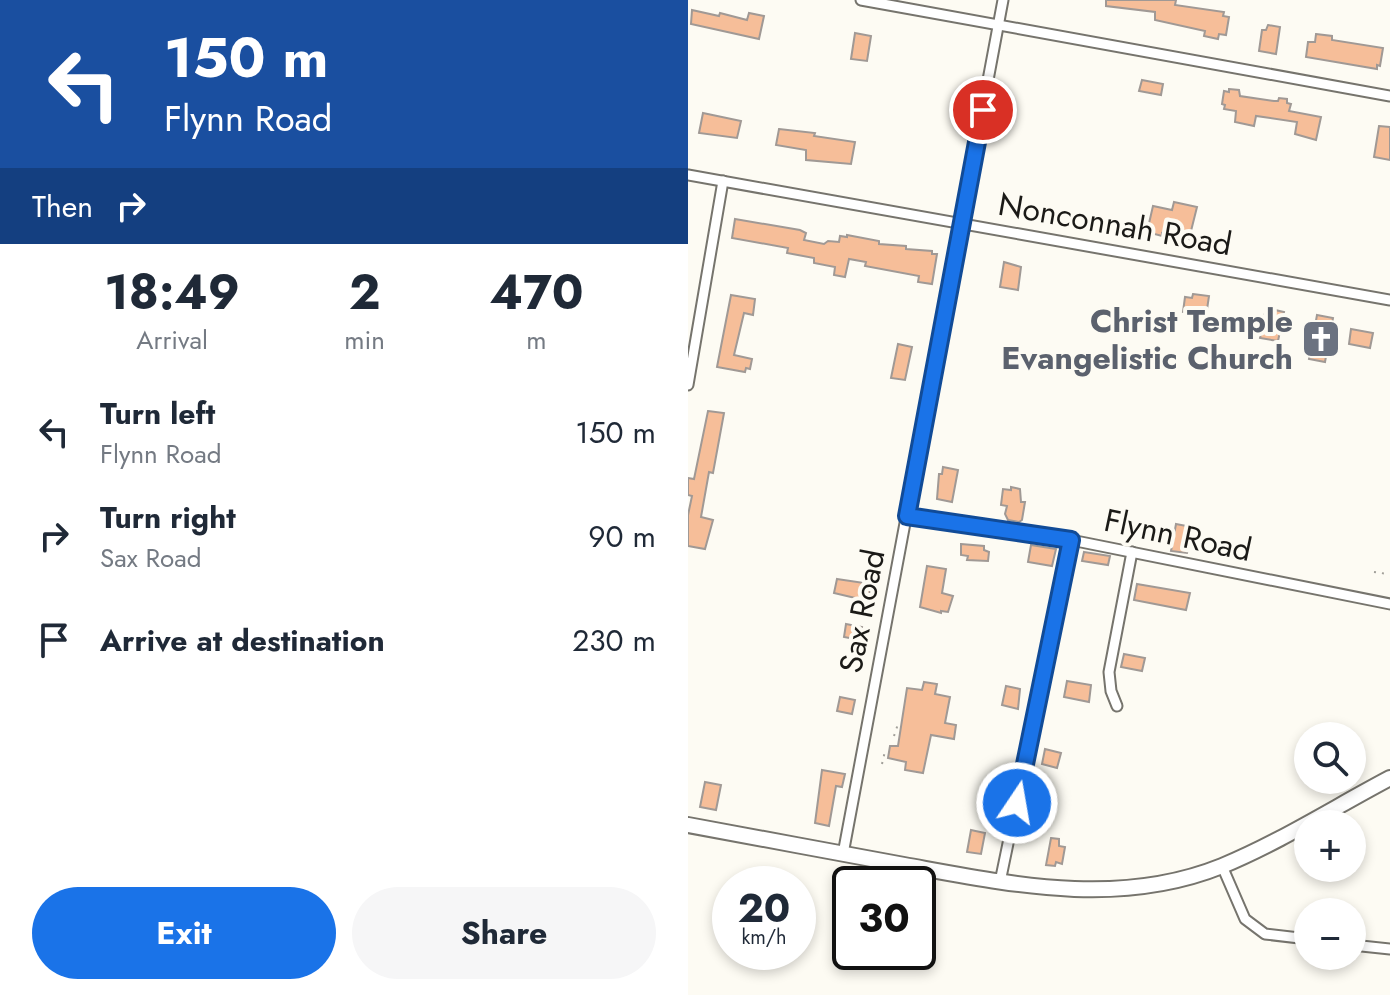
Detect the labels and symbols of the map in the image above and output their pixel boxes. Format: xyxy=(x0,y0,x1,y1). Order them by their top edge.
pin xyxy=(949,76,1017,144)
street label: Nonconnah Road xyxy=(995,181,1235,267)
place label: Christ Temple Evangelistic Church xyxy=(1001,298,1293,381)
church icon: Christ Temple Evangelistic Church xyxy=(1300,318,1342,360)
street label: Flynn Road xyxy=(1100,497,1256,573)
street label: Sax Road xyxy=(827,545,897,677)
position arrow xyxy=(975,761,1059,845)
speed limit sign: 30 xyxy=(832,866,936,970)

